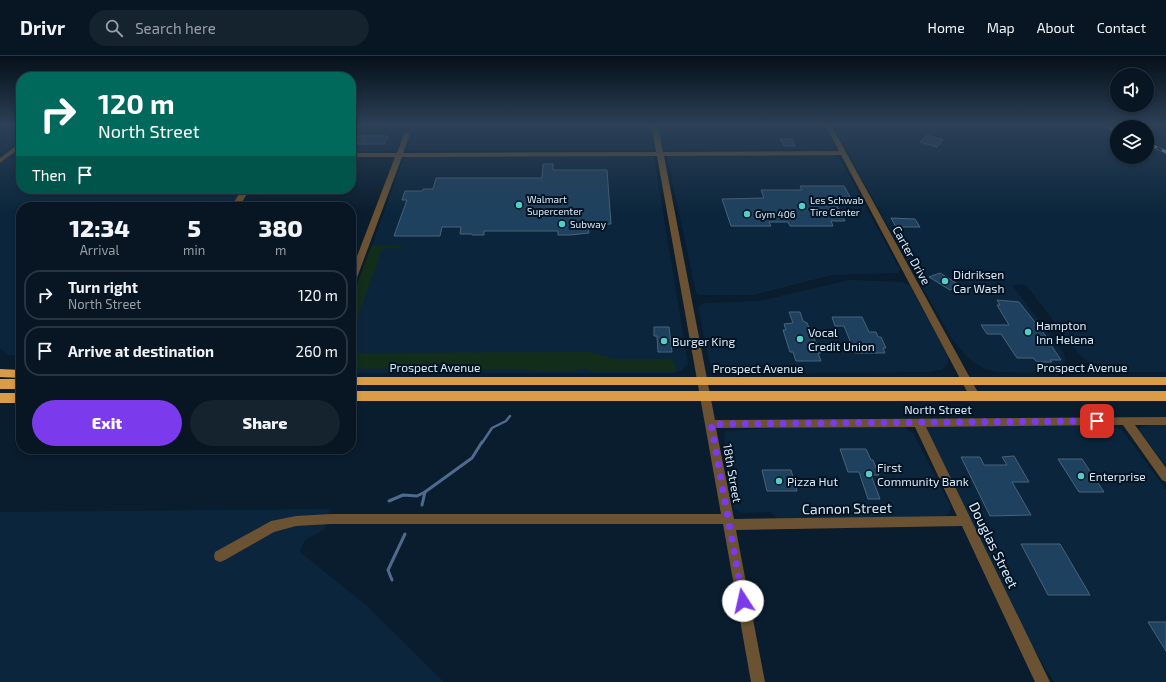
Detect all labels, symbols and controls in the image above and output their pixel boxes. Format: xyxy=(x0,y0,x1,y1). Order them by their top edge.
search box xyxy=(89,10,369,46)
text: Drivr xyxy=(20,16,65,39)
icon: search xyxy=(103,17,125,39)
text: Search here xyxy=(135,19,216,37)
text: Home xyxy=(928,19,965,36)
text: Map xyxy=(987,19,1015,36)
text: About xyxy=(1037,19,1075,36)
text: Contact xyxy=(1097,19,1146,36)
map controls xyxy=(1110,68,1154,164)
button: sound xyxy=(1110,68,1154,112)
text: 120 m xyxy=(98,86,175,120)
icon: right xyxy=(32,88,84,140)
text: North Street xyxy=(98,120,199,142)
button: layers xyxy=(1110,120,1154,164)
icon: arrive xyxy=(74,164,96,186)
text: Then xyxy=(32,166,66,184)
place label: Walmart Supercenter xyxy=(527,193,583,217)
place label: Les Schwab Tire Center xyxy=(810,194,864,218)
marker: Walmart Supercenter xyxy=(514,200,524,210)
marker: Les Schwab Tire Center xyxy=(797,201,807,211)
place label: Gym 406 xyxy=(755,208,796,220)
marker: Gym 406 xyxy=(742,209,752,219)
text: 12:34 xyxy=(69,213,130,242)
text: 5 xyxy=(187,213,201,242)
text: 380 xyxy=(258,213,303,242)
place label: Subway xyxy=(570,218,607,230)
marker: Subway xyxy=(557,219,567,229)
street label: Carter Drive xyxy=(890,223,934,287)
text: Arrival xyxy=(80,242,119,258)
text: min xyxy=(183,242,205,258)
text: m xyxy=(275,242,286,258)
place label: Didriksen Car Wash xyxy=(953,267,1004,295)
marker: Didriksen Car Wash xyxy=(940,276,950,286)
text: Turn right xyxy=(68,278,138,296)
icon: right xyxy=(34,284,56,306)
text: 120 m xyxy=(298,286,338,304)
text: North Street xyxy=(68,296,141,312)
place label: Hampton Inn Helena xyxy=(1036,318,1094,346)
place label: Vocal Credit Union xyxy=(808,325,875,353)
marker: Hampton Inn Helena xyxy=(1023,327,1033,337)
place label: Burger King xyxy=(672,334,735,348)
marker: Vocal Credit Union xyxy=(795,334,805,344)
marker: Burger King xyxy=(659,336,669,346)
icon: arrive xyxy=(34,340,56,362)
text: Arrive at destination xyxy=(68,342,214,360)
text: 260 m xyxy=(295,342,338,360)
street label: Prospect Avenue xyxy=(389,360,481,374)
street label: Prospect Avenue xyxy=(1036,360,1128,374)
street label: Prospect Avenue xyxy=(712,361,804,375)
button: Exit xyxy=(32,400,182,446)
button: Share xyxy=(190,400,340,446)
street label: North Street xyxy=(904,402,972,416)
pin xyxy=(1080,404,1114,438)
icon: arrive xyxy=(1086,410,1108,432)
street label: 18th Street xyxy=(721,442,745,504)
place label: First Community Bank xyxy=(877,460,969,488)
marker: First Community Bank xyxy=(864,469,874,479)
place label: Enterprise xyxy=(1089,469,1146,483)
marker: Enterprise xyxy=(1076,471,1086,481)
place label: Pizza Hut xyxy=(787,474,838,488)
marker: Pizza Hut xyxy=(774,476,784,486)
street label: Cannon Street xyxy=(802,499,892,517)
street label: Douglas Street xyxy=(966,499,1022,591)
position arrow xyxy=(722,580,764,622)

